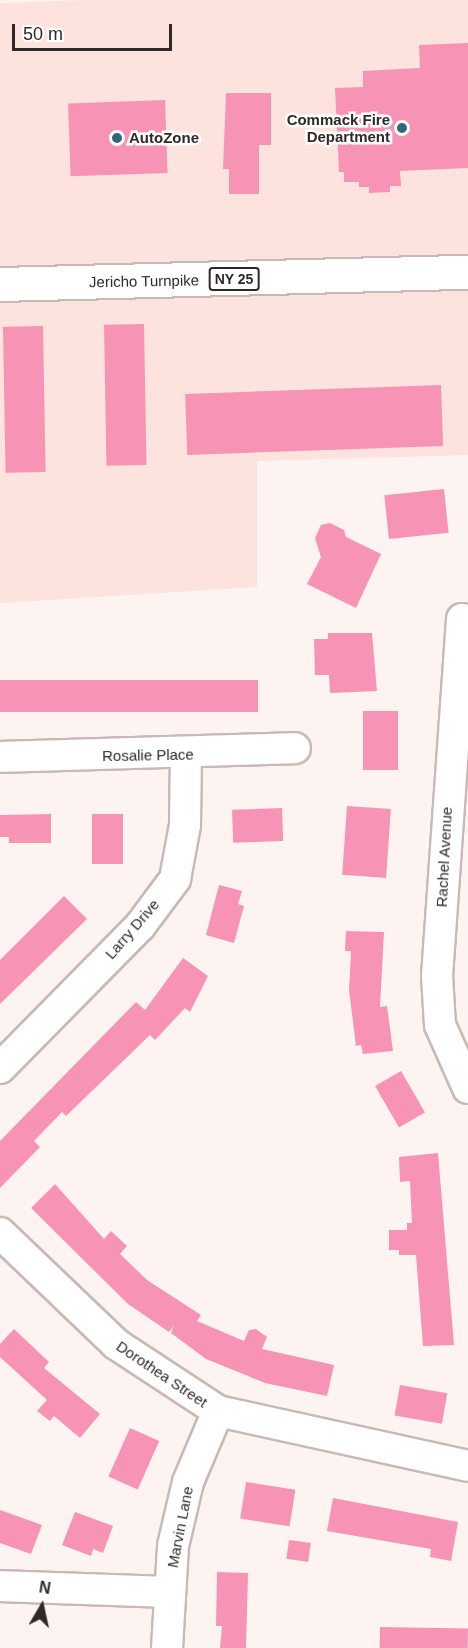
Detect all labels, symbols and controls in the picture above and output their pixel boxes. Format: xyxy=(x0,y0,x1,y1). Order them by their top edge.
scale bar xyxy=(15,12,176,50)
text: 50 m xyxy=(23,24,63,44)
place label: Commack Fire Department xyxy=(287,110,390,145)
marker: Commack Fire Department xyxy=(395,121,409,135)
place label: AutoZone xyxy=(129,129,199,147)
marker: AutoZone xyxy=(110,131,124,145)
road number: NY 25 xyxy=(208,268,260,290)
street label: Jericho Turnpike xyxy=(89,271,199,291)
street label: Rosalie Place xyxy=(102,745,194,765)
street label: Rachel Avenue xyxy=(432,806,456,908)
street label: Larry Drive xyxy=(101,895,163,963)
street label: Dorothea Street xyxy=(113,1337,211,1411)
street label: Marvin Lane xyxy=(163,1485,197,1569)
north arrow xyxy=(12,1576,72,1636)
text: N xyxy=(38,1578,52,1597)

